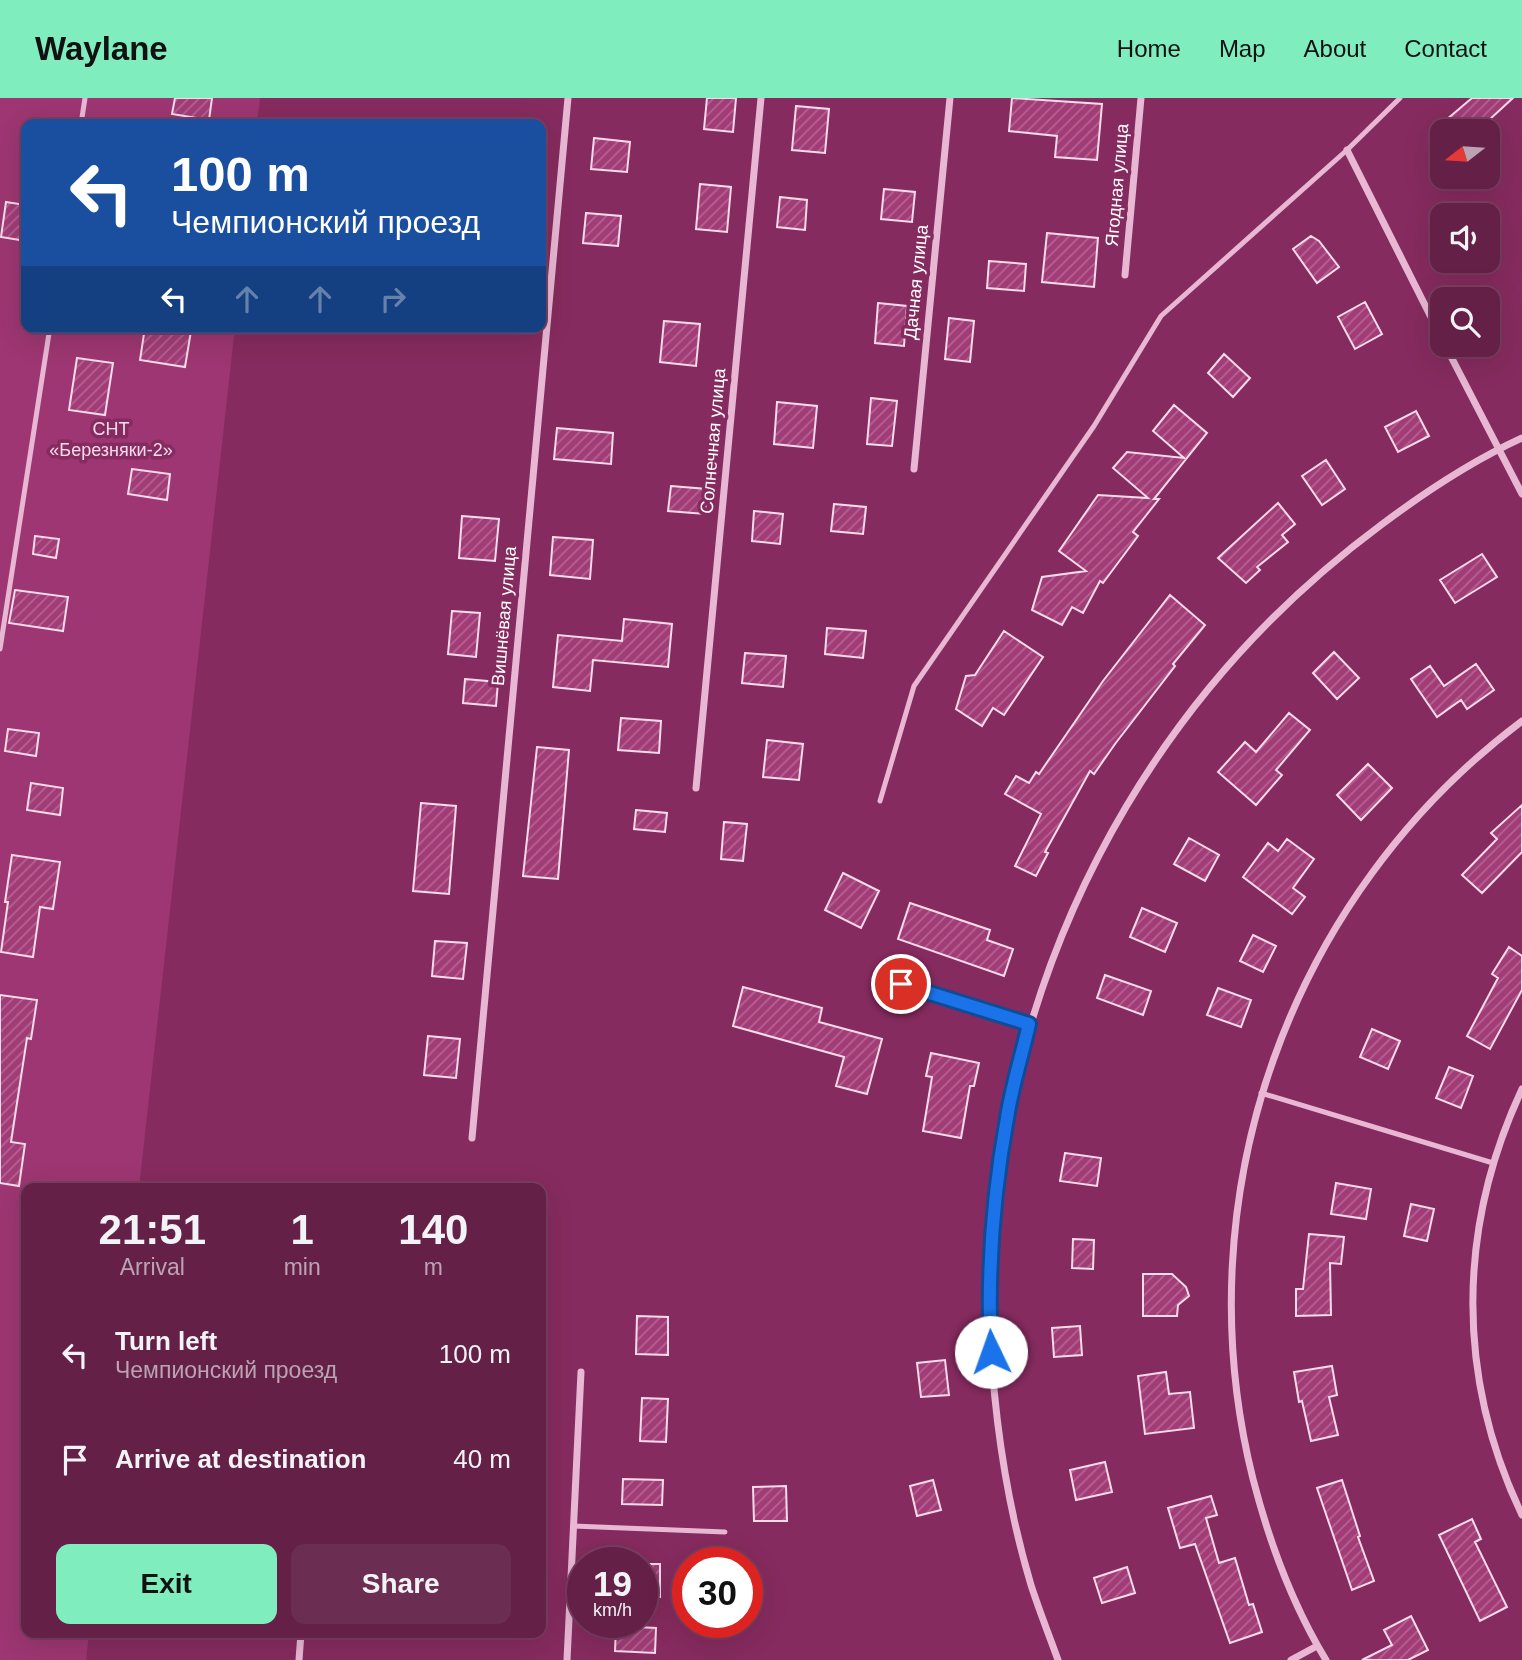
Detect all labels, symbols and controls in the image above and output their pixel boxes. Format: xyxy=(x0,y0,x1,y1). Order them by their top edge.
text: Waylane xyxy=(35,30,168,67)
text: Home xyxy=(1117,35,1181,62)
text: Map xyxy=(1219,35,1266,62)
text: About xyxy=(1304,35,1366,62)
text: Contact xyxy=(1404,35,1487,62)
north arrow xyxy=(1430,119,1500,189)
map controls xyxy=(1430,119,1500,357)
street label: Ягодная улица xyxy=(1102,122,1132,247)
icon: left xyxy=(56,147,147,238)
text: 100 m xyxy=(171,147,310,201)
button: sound xyxy=(1430,203,1500,273)
text: Чемпионский проезд xyxy=(171,204,480,240)
street label: Дачная улица xyxy=(900,223,932,340)
icon: left xyxy=(155,280,193,318)
icon: ahead xyxy=(228,280,266,318)
icon: ahead xyxy=(301,280,339,318)
icon: right xyxy=(374,280,412,318)
button: search xyxy=(1430,287,1500,357)
street label: Солнечная улица xyxy=(697,366,729,515)
park label: СНТ «Березняки-2» xyxy=(49,419,173,460)
street label: Вишнёвая улица xyxy=(488,544,520,687)
pin xyxy=(871,954,931,1014)
icon: arrive xyxy=(882,965,920,1003)
text: 21:51 xyxy=(99,1206,206,1253)
text: 1 xyxy=(290,1206,314,1253)
text: 140 xyxy=(398,1206,468,1253)
text: Arrival xyxy=(120,1254,185,1280)
text: min xyxy=(284,1254,321,1280)
text: m xyxy=(424,1254,443,1280)
position arrow xyxy=(954,1315,1028,1389)
text: Turn left xyxy=(115,1326,217,1356)
icon: left xyxy=(56,1336,94,1374)
text: 100 m xyxy=(439,1339,511,1369)
text: Чемпионский проезд xyxy=(115,1357,337,1383)
icon: arrive xyxy=(56,1441,94,1479)
text: Arrive at destination xyxy=(115,1444,366,1474)
text: 40 m xyxy=(453,1444,511,1474)
button: Exit xyxy=(56,1544,277,1624)
button: Share xyxy=(291,1544,511,1624)
speed limit sign: 30 xyxy=(672,1547,763,1638)
text: 19 xyxy=(593,1564,632,1603)
text: km/h xyxy=(593,1600,632,1620)

